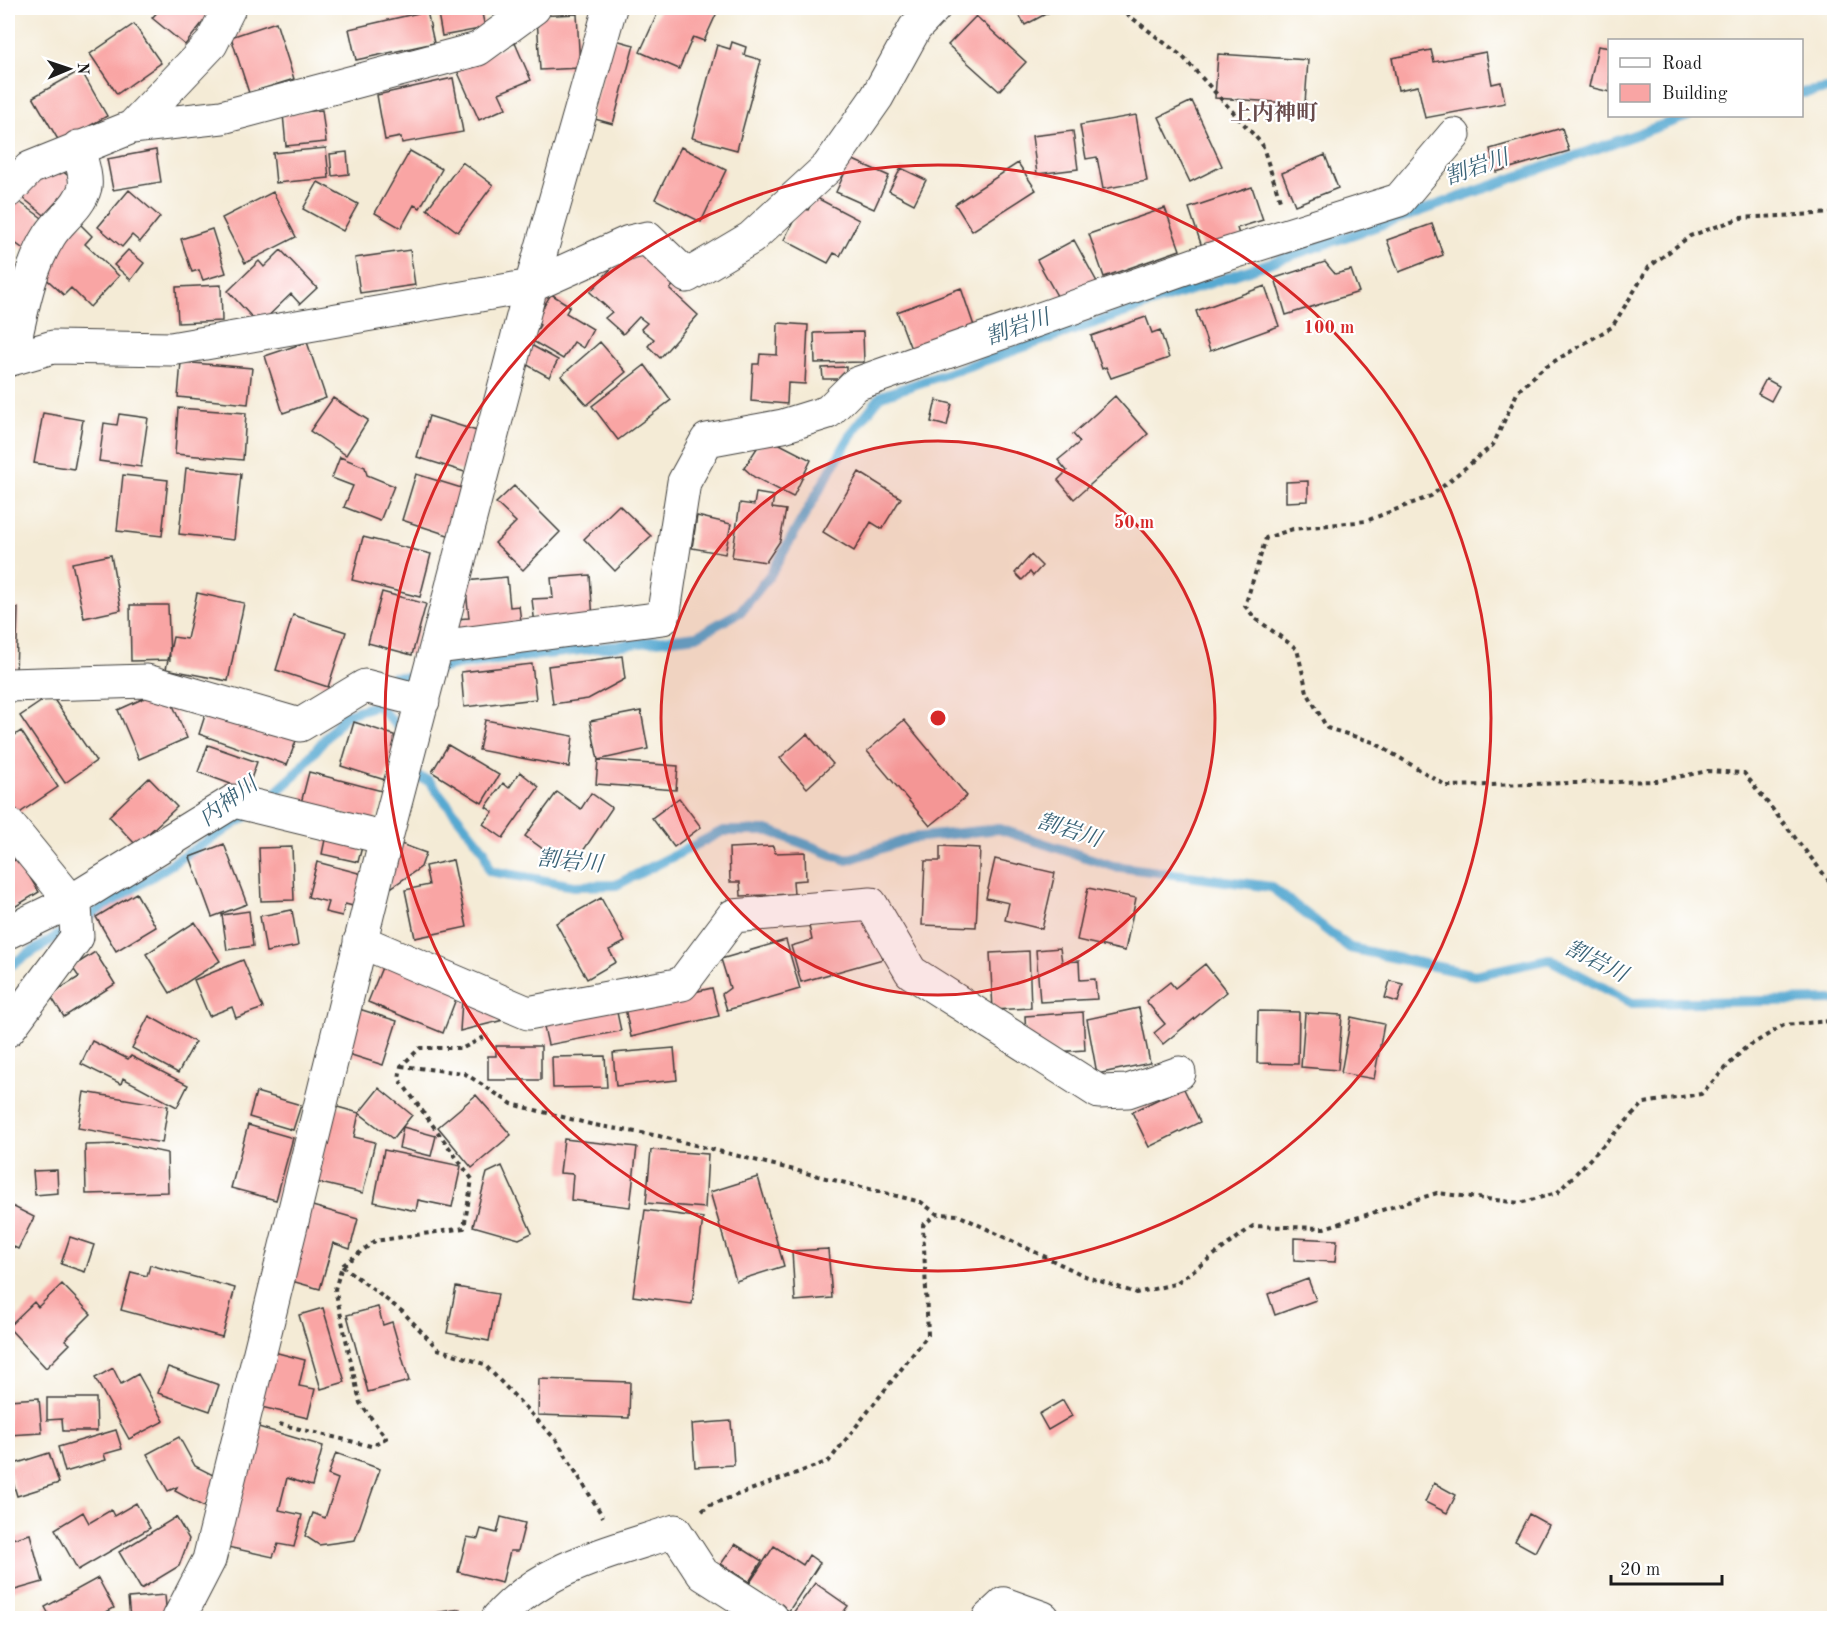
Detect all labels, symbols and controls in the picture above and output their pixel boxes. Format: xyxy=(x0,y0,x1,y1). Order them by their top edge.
north arrow xyxy=(39,39,99,99)
legend xyxy=(1608,39,1803,117)
text: Road xyxy=(1662,55,1702,73)
text: N xyxy=(74,62,90,76)
text: Building xyxy=(1662,85,1728,103)
district label: 上内神町 xyxy=(1230,101,1318,125)
water label: 割岩川 xyxy=(1442,144,1514,189)
water label: 割岩川 xyxy=(983,304,1055,349)
text: 100 m xyxy=(1304,319,1354,337)
text: 50 m xyxy=(1114,514,1154,532)
centre of rings xyxy=(928,708,948,728)
water label: 内神川 xyxy=(195,771,264,831)
water label: 割岩川 xyxy=(1034,808,1106,852)
water label: 割岩川 xyxy=(536,846,606,877)
water label: 割岩川 xyxy=(1562,935,1633,988)
scale bar xyxy=(1611,1548,1722,1586)
text: 20 m xyxy=(1620,1561,1660,1579)

